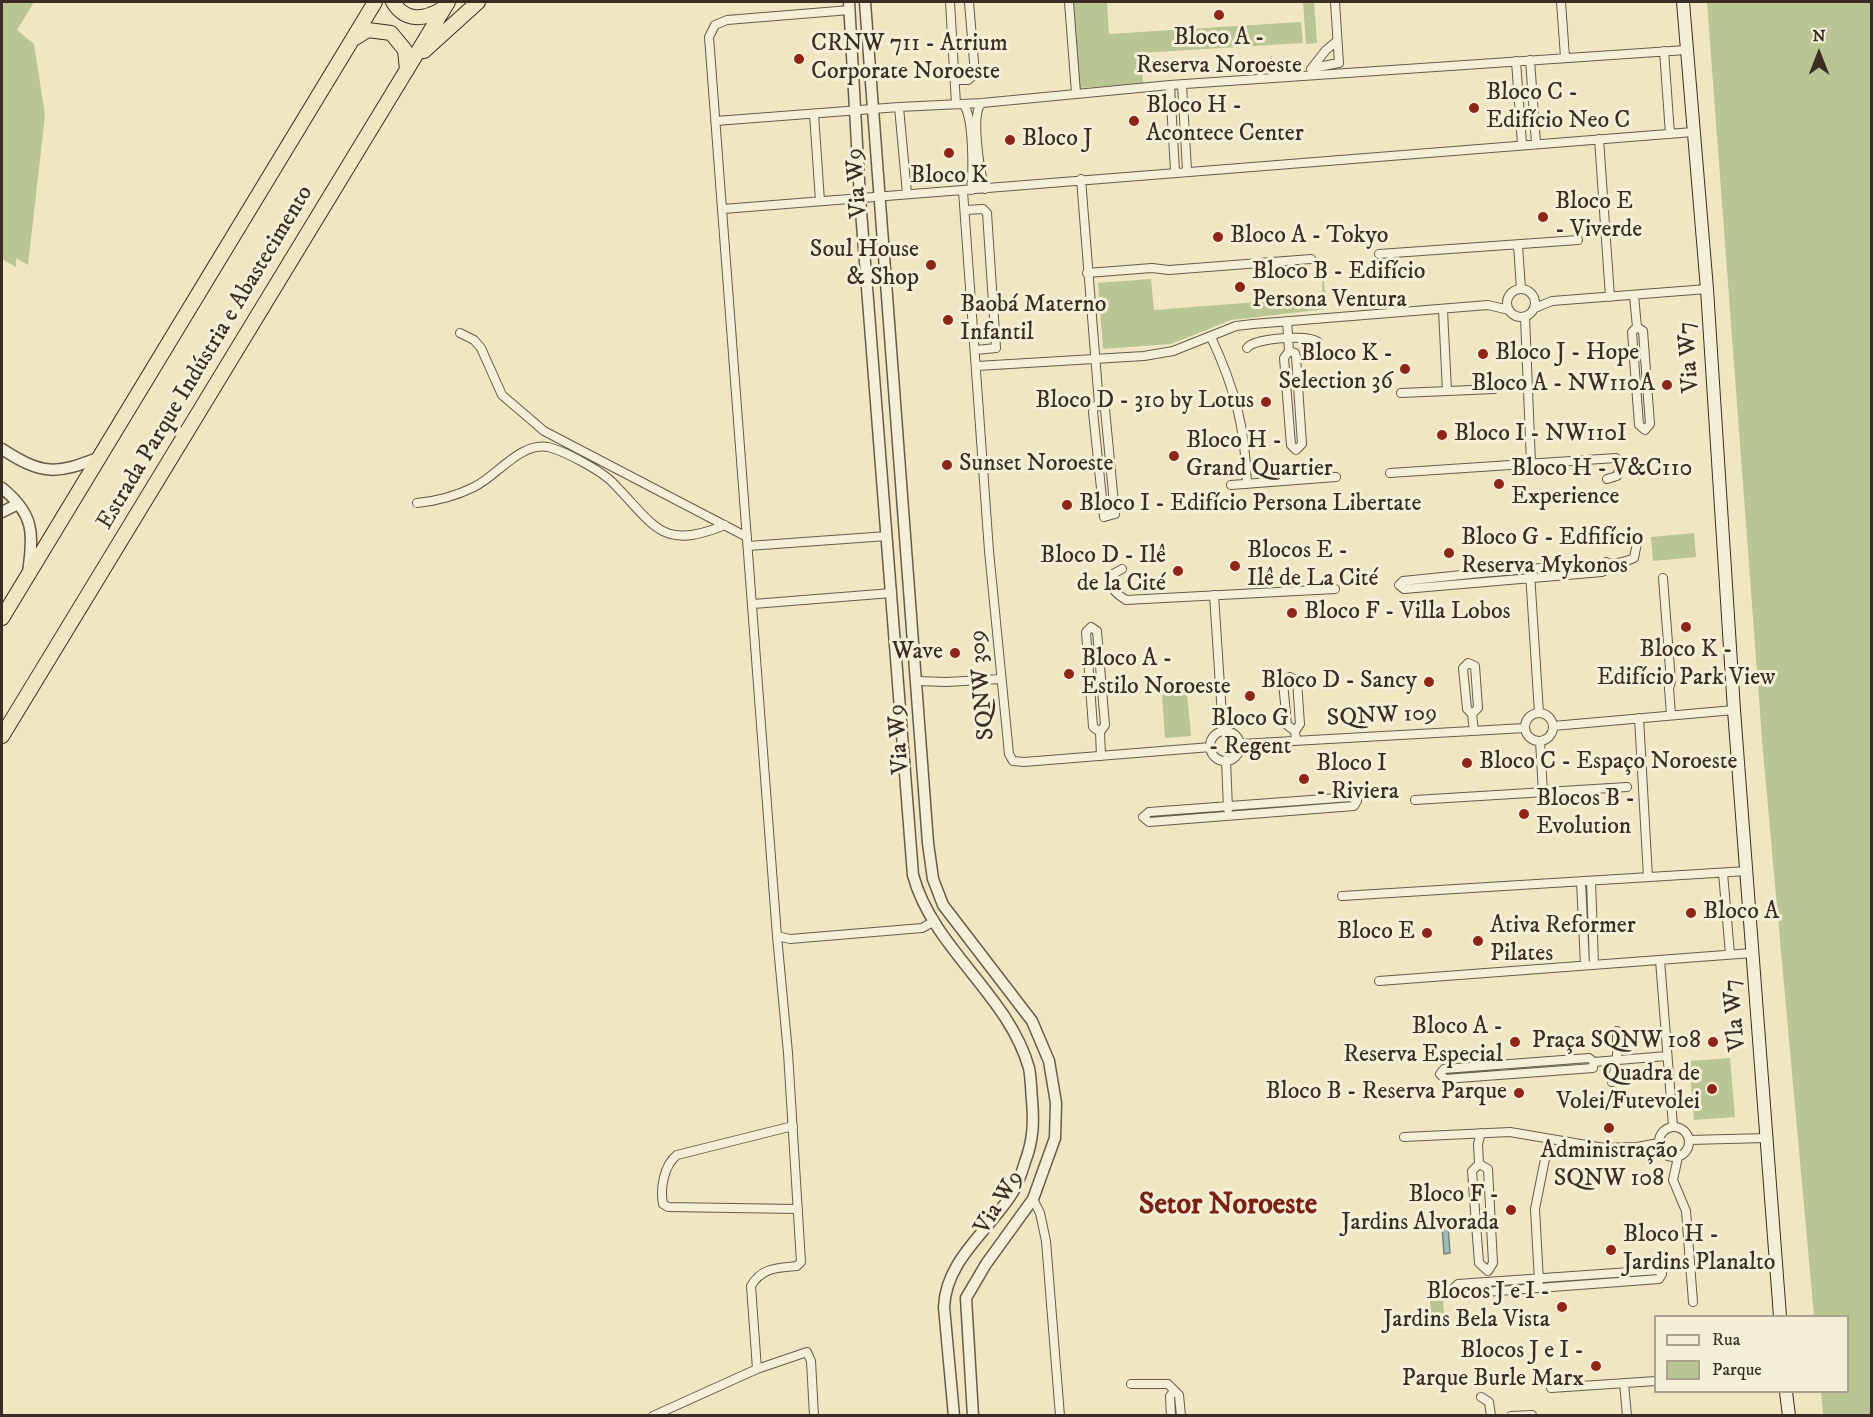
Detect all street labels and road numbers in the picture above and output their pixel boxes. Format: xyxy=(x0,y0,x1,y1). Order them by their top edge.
street label: Via W9 xyxy=(841,147,875,219)
street label: Estrada Parque Indústria e Abastecimento xyxy=(92,181,320,535)
street label: Via W7 xyxy=(1673,321,1707,393)
street label: SQNW 309 xyxy=(964,629,1002,741)
street label: SQNW 109 xyxy=(1326,700,1438,734)
street label: Via W9 xyxy=(883,703,917,775)
street label: Vla W7 xyxy=(1718,978,1754,1052)
street label: Via W9 xyxy=(969,1165,1031,1241)

